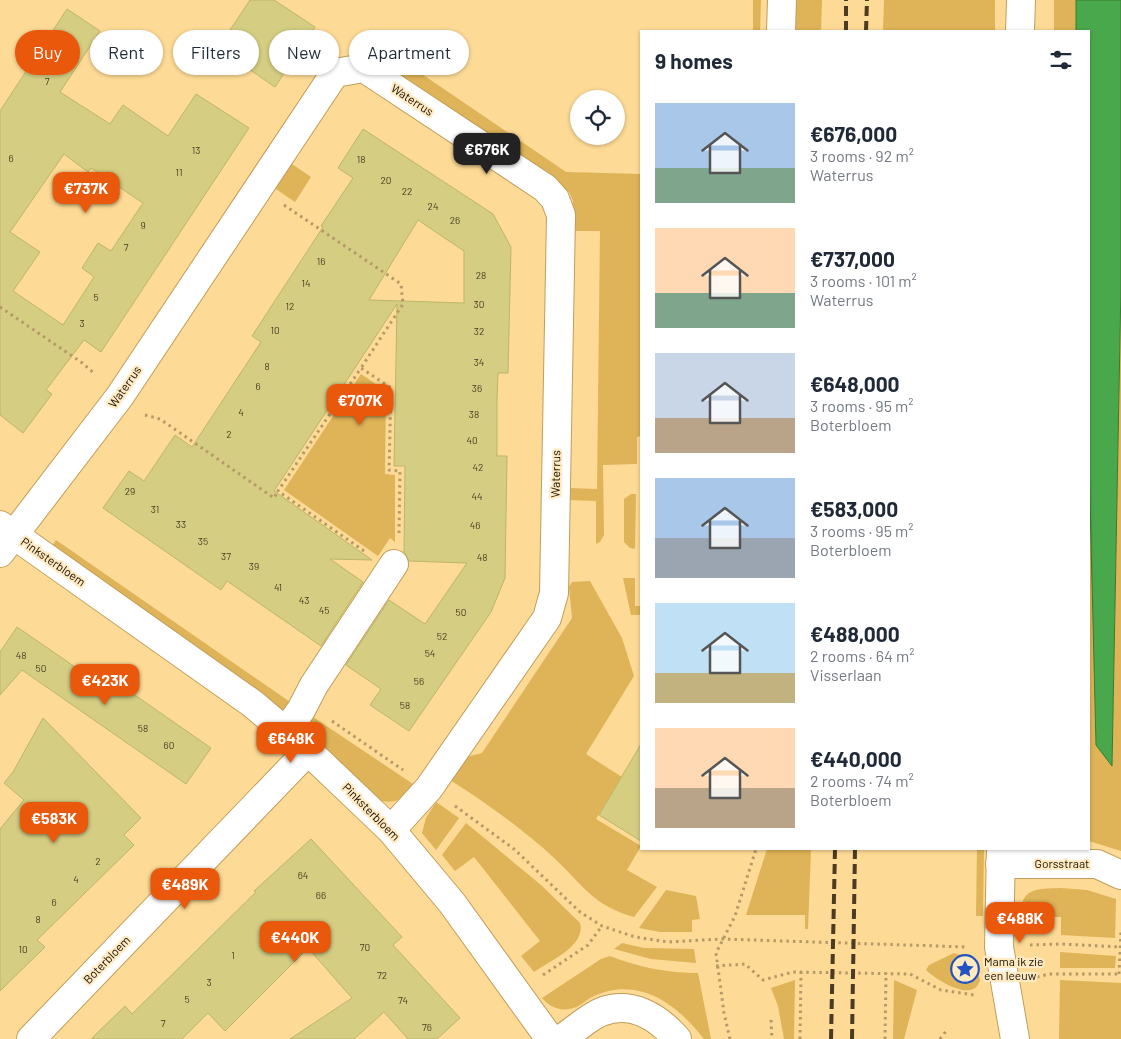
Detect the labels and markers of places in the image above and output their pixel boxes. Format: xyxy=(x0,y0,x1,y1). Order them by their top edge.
pin: €676K xyxy=(452,132,522,175)
pin: €737K xyxy=(51,172,121,214)
pin: €707K xyxy=(325,384,395,426)
pin: €423K xyxy=(70,664,140,706)
pin: €648K xyxy=(256,722,326,764)
pin: €583K xyxy=(19,802,89,844)
pin: €489K xyxy=(150,868,220,910)
pin: €488K xyxy=(985,902,1055,944)
pin: €440K xyxy=(260,920,330,963)
place icon: Mama ik zie een leeuw xyxy=(950,954,980,984)
place label: Mama ik zie een leeuw xyxy=(984,954,1043,982)

